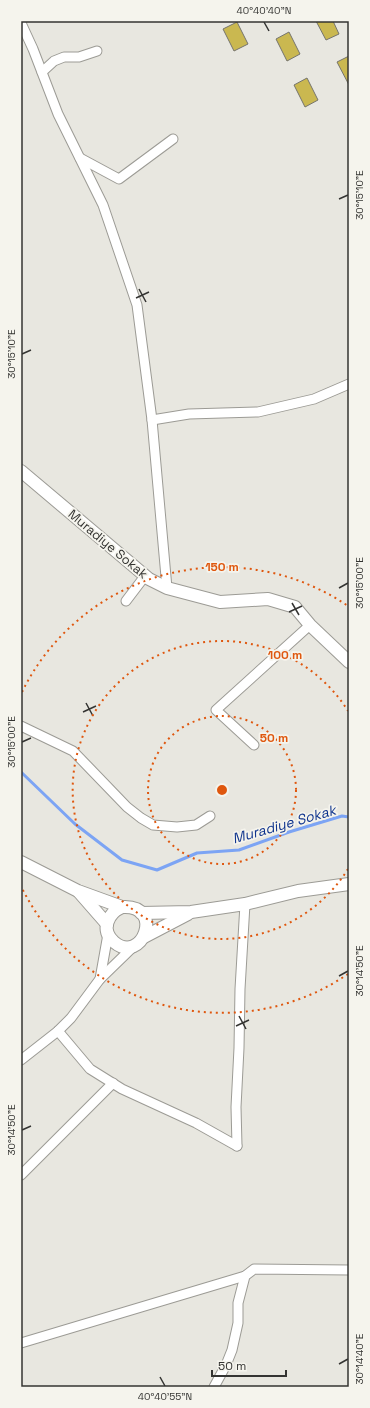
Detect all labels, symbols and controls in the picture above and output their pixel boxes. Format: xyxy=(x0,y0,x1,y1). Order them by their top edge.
text: 40°40'40"N xyxy=(237,4,291,17)
text: 30°15'10"E xyxy=(353,170,366,220)
text: 30°15'10"E xyxy=(5,329,18,379)
street label: Muradiye Sokak xyxy=(65,506,151,582)
text: 30°15'00"E xyxy=(353,557,366,609)
text: 150 m xyxy=(205,559,239,575)
text: 100 m xyxy=(268,647,302,663)
text: 30°15'00"E xyxy=(5,716,18,768)
text: 50 m xyxy=(260,730,288,746)
centre of rings xyxy=(215,783,229,797)
water label: Muradiye Sokak xyxy=(230,800,339,847)
text: 30°14'50"E xyxy=(353,945,366,997)
text: 30°14'50"E xyxy=(5,1104,18,1156)
text: 30°14'40"E xyxy=(353,1333,366,1384)
scale bar xyxy=(212,1352,286,1378)
text: 50 m xyxy=(218,1358,246,1374)
text: 40°40'55"N xyxy=(138,1390,192,1403)

